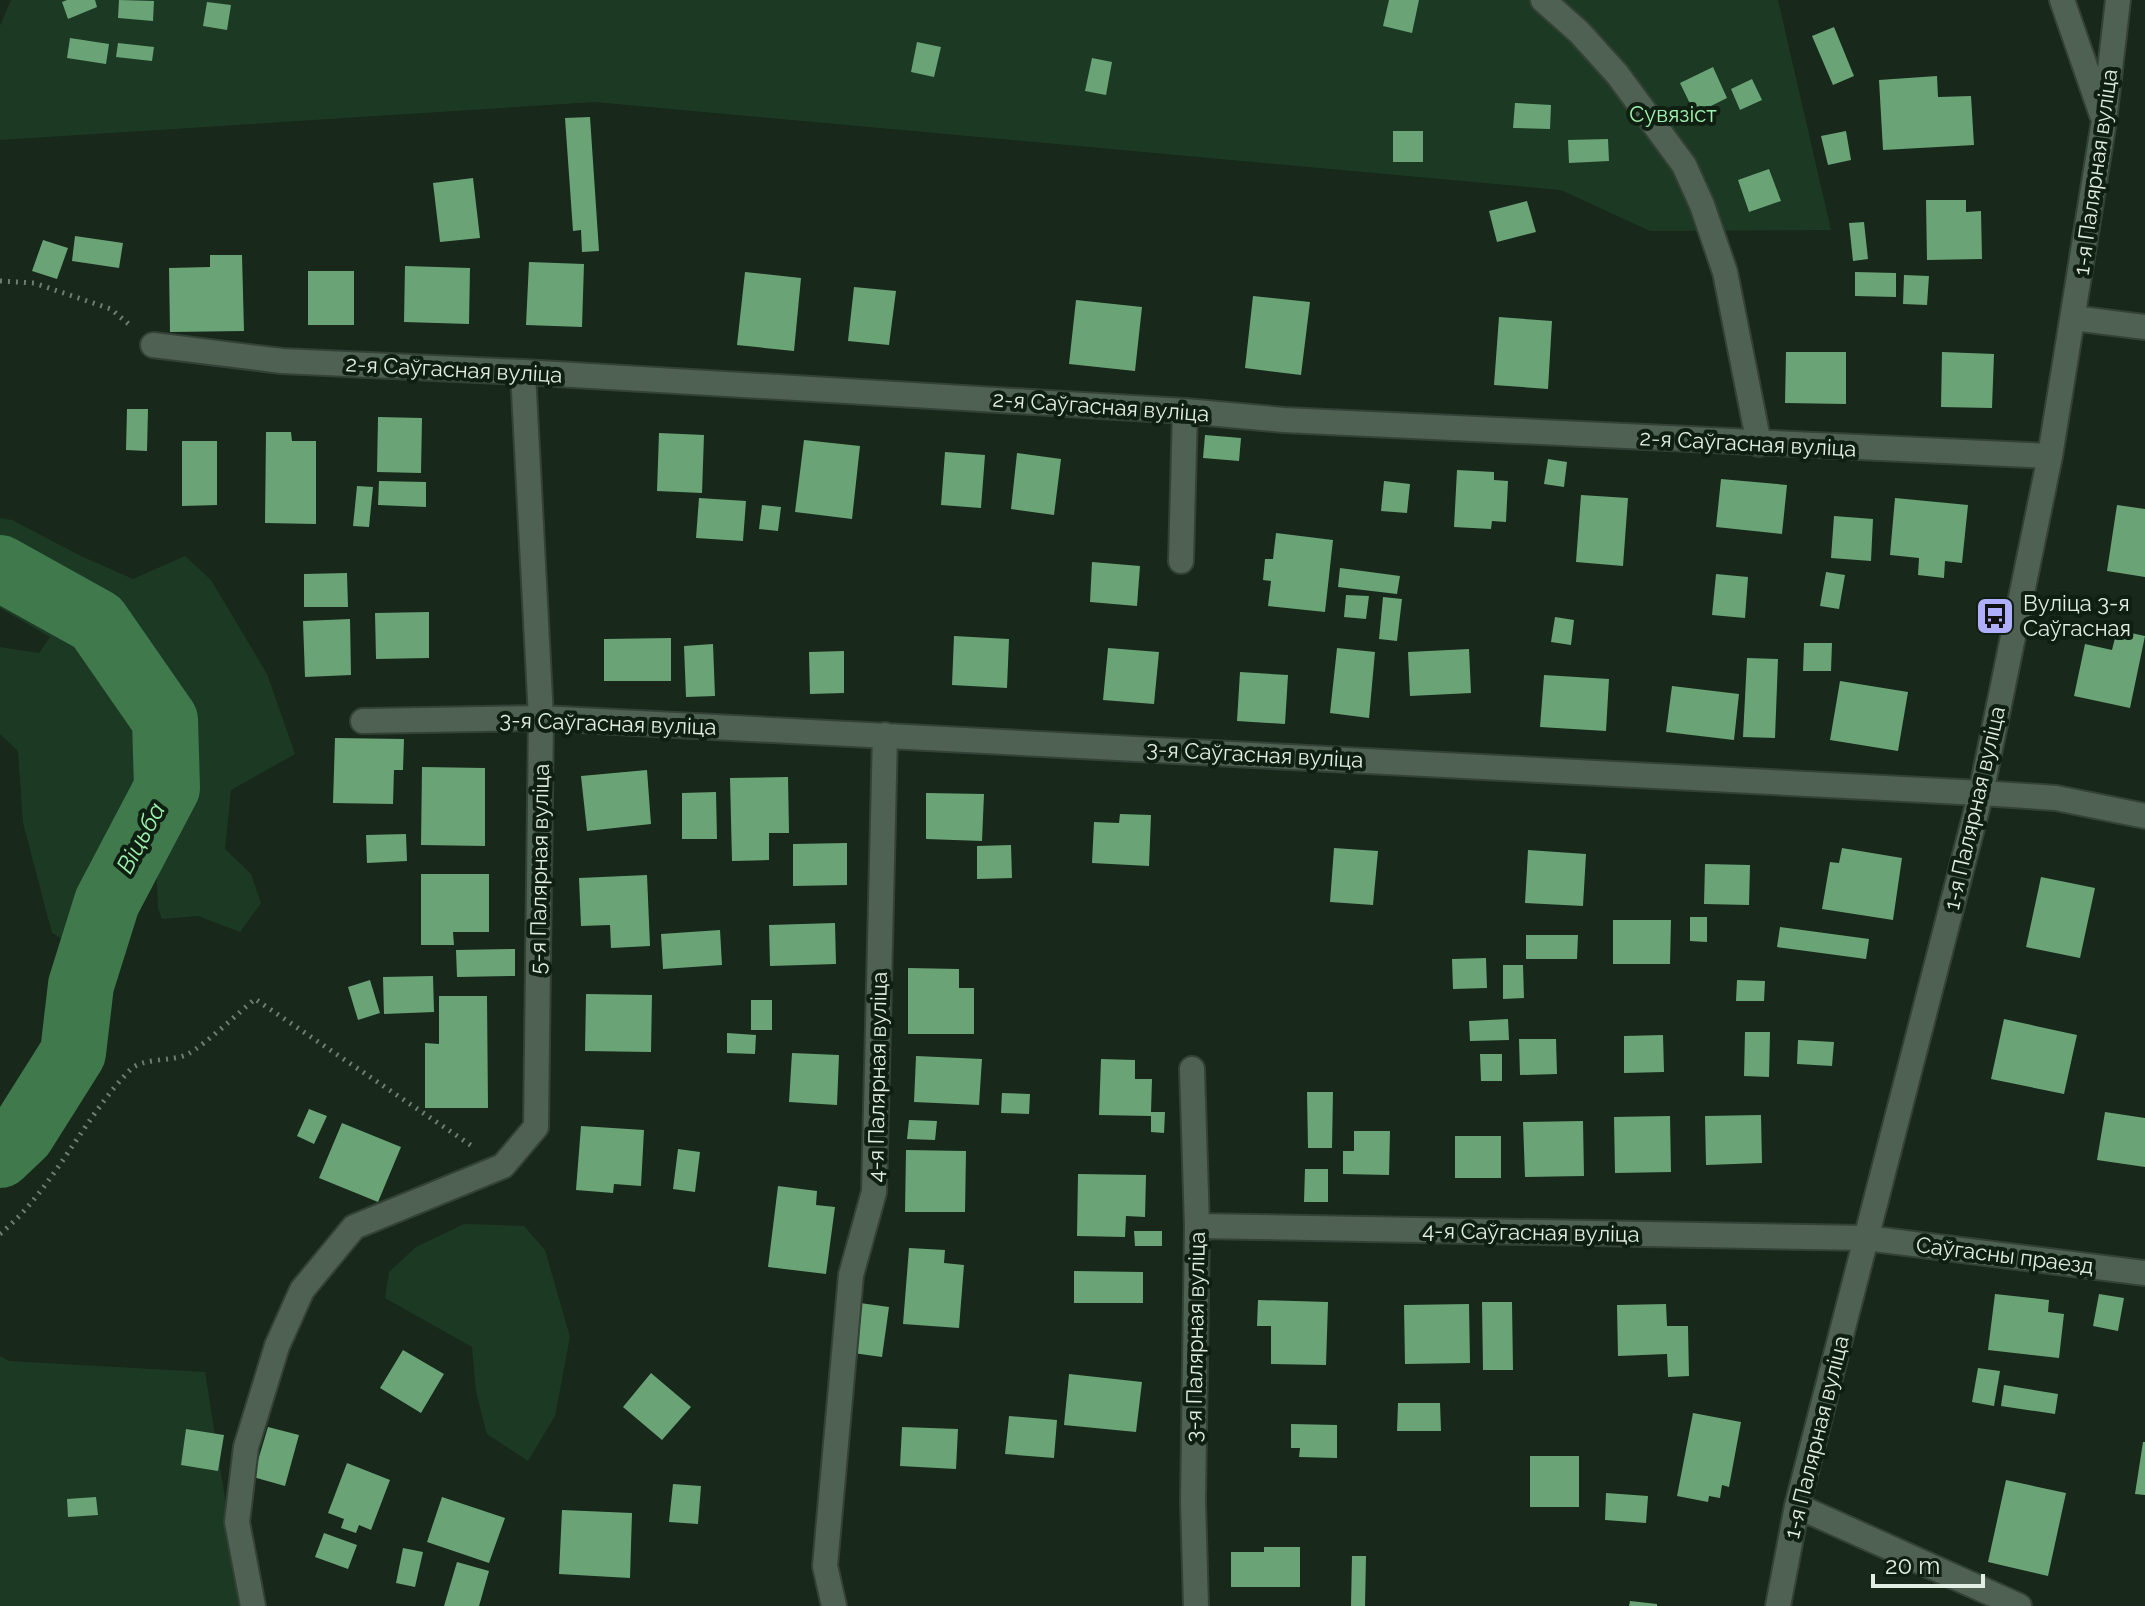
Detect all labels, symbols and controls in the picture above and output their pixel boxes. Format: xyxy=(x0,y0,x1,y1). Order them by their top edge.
street label: 1-я Палярная вуліца xyxy=(2068,67,2122,277)
park label: Сувязіст xyxy=(1629,101,1717,127)
street label: 2-я Саўгасная вуліца xyxy=(345,350,563,388)
street label: 2-я Саўгасная вуліца xyxy=(992,385,1210,427)
street label: 2-я Саўгасная вуліца xyxy=(1639,424,1857,462)
place label: Вуліца 3-я Саўгасная xyxy=(2023,590,2131,641)
bus stop icon: Вуліца 3-я Саўгасная xyxy=(1974,595,2016,637)
street label: 1-я Палярная вуліца xyxy=(1938,704,2010,912)
street label: 3-я Саўгасная вуліца xyxy=(499,706,717,740)
street label: 3-я Саўгасная вуліца xyxy=(1146,735,1364,773)
street label: 5-я Палярная вуліца xyxy=(524,763,554,975)
water label: Віцьба xyxy=(110,798,171,878)
street label: 4-я Палярная вуліца xyxy=(862,971,892,1183)
street label: 4-я Саўгасная вуліца xyxy=(1422,1217,1640,1247)
street label: 3-я Палярная вуліца xyxy=(1180,1231,1210,1443)
street label: Саўгасны праезд xyxy=(1915,1231,2096,1279)
street label: 1-я Палярная вуліца xyxy=(1778,1333,1854,1541)
scale bar xyxy=(1873,1538,1983,1588)
text: 20 m xyxy=(1885,1551,1940,1580)

